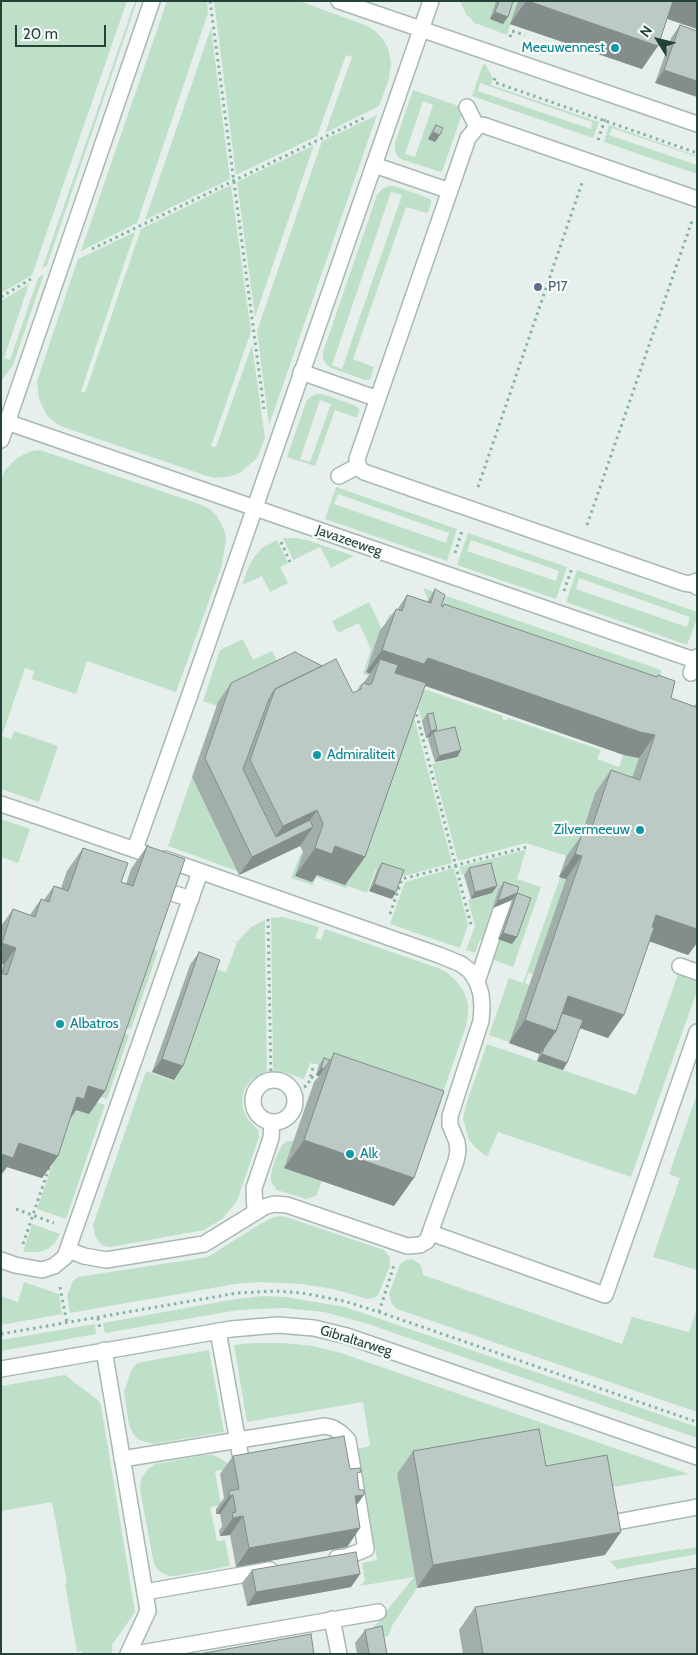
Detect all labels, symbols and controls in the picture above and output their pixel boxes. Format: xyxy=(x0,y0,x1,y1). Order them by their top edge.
scale bar xyxy=(18,15,109,47)
north arrow xyxy=(633,15,683,65)
text: N xyxy=(636,22,656,40)
text: 20 m xyxy=(23,25,58,43)
place label: Meeuwennest xyxy=(522,40,605,56)
marker: Meeuwennest xyxy=(609,42,621,54)
place label: P17 xyxy=(548,279,568,295)
marker: P17 xyxy=(532,281,544,293)
street label: Javazeeweg xyxy=(314,522,384,560)
place label: Admiraliteit xyxy=(327,747,395,763)
marker: Admiraliteit xyxy=(311,749,323,761)
place label: Zilvermeeuw xyxy=(554,822,630,838)
marker: Zilvermeeuw xyxy=(634,824,646,836)
place label: Albatros xyxy=(70,1016,119,1032)
marker: Albatros xyxy=(54,1018,66,1030)
place label: Alk xyxy=(360,1146,378,1162)
marker: Alk xyxy=(344,1148,356,1160)
street label: Gibraltarweg xyxy=(318,1322,394,1360)

